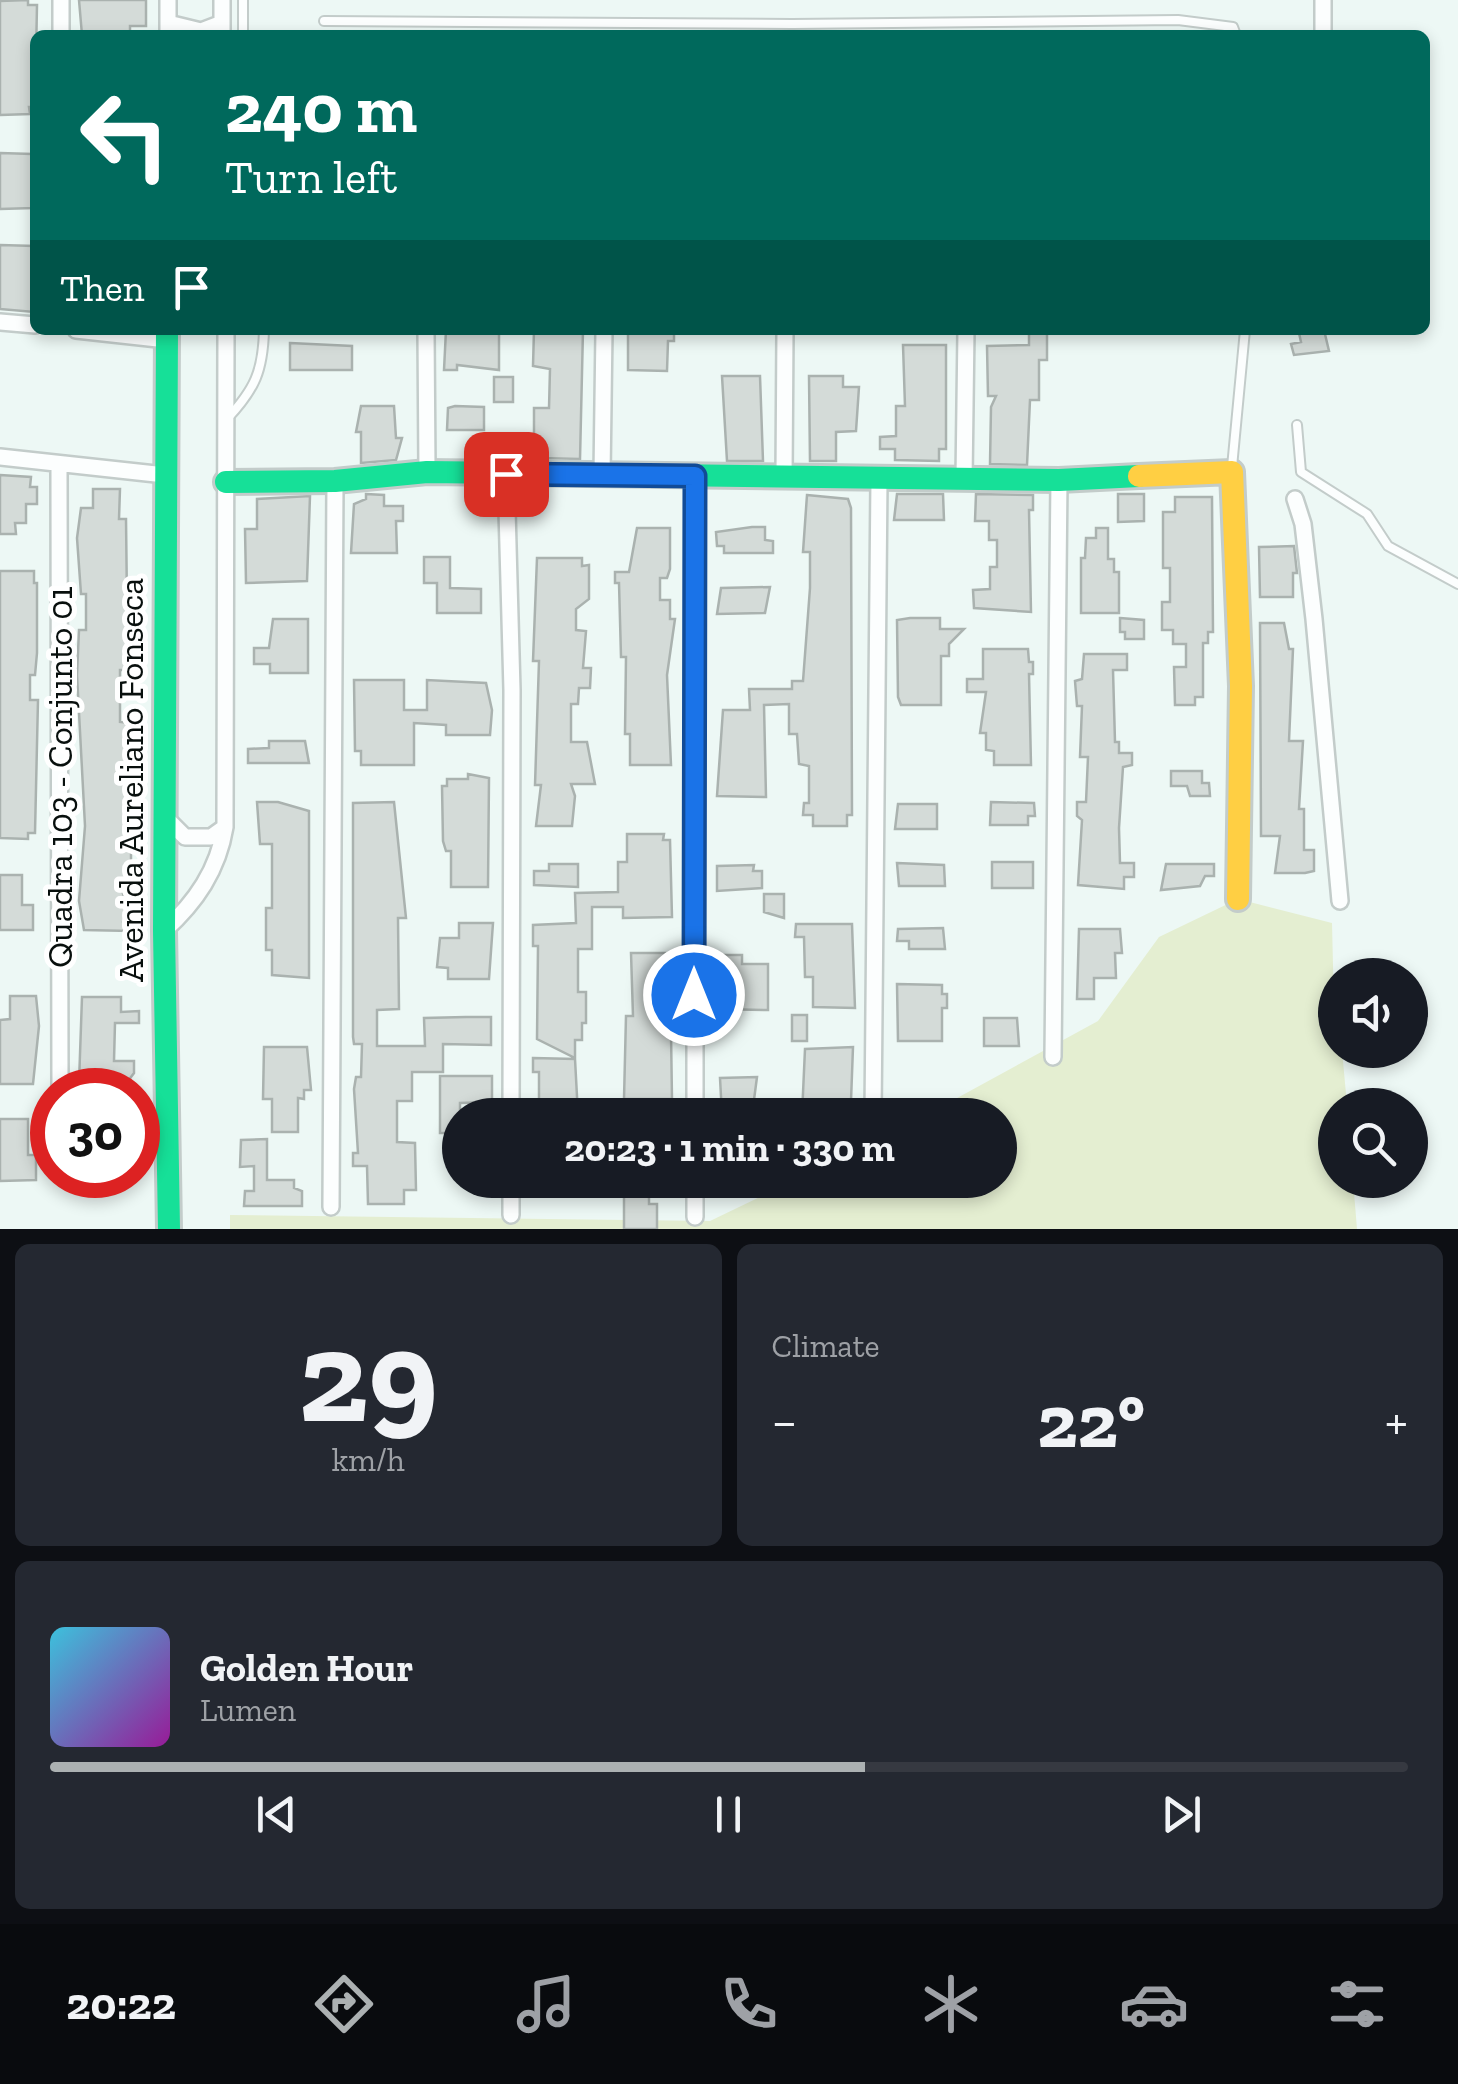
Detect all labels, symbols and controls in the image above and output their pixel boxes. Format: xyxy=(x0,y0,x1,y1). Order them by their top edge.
text: 240 m xyxy=(225,66,417,150)
icon: left xyxy=(60,70,190,200)
text: Turn left xyxy=(225,151,397,205)
icon: arrive xyxy=(164,260,219,315)
text: Then xyxy=(60,265,144,311)
pin xyxy=(464,432,549,517)
icon: arrive xyxy=(479,447,534,502)
street label: Avenida Aureliano Fonseca xyxy=(110,578,152,982)
street label: Quadra 103 - Conjunto 01 xyxy=(39,586,81,968)
position arrow xyxy=(642,943,746,1047)
map controls xyxy=(1318,958,1428,1198)
button: sound xyxy=(1318,958,1428,1068)
speed limit sign: 30 xyxy=(30,1068,160,1198)
button: search xyxy=(1318,1088,1428,1198)
text: 20:23 · 1 min · 330 m xyxy=(564,1125,895,1171)
text: 29 xyxy=(299,1298,438,1454)
text: Climate xyxy=(772,1327,880,1365)
text: 22° xyxy=(1037,1376,1145,1466)
text: − xyxy=(772,1388,797,1454)
text: + xyxy=(1385,1388,1408,1454)
text: km/h xyxy=(332,1441,405,1479)
text: Golden Hour xyxy=(200,1645,413,1691)
text: Lumen xyxy=(200,1691,296,1729)
icon: previous xyxy=(249,1787,304,1842)
icon: pause xyxy=(701,1787,756,1842)
icon: next xyxy=(1154,1787,1209,1842)
icon: directions xyxy=(309,1969,379,2039)
icon: music xyxy=(511,1969,581,2039)
icon: phone xyxy=(714,1969,784,2039)
icon: climate xyxy=(916,1969,986,2039)
icon: car xyxy=(1119,1969,1189,2039)
icon: filters xyxy=(1322,1969,1392,2039)
text: 20:22 xyxy=(66,1977,176,2031)

